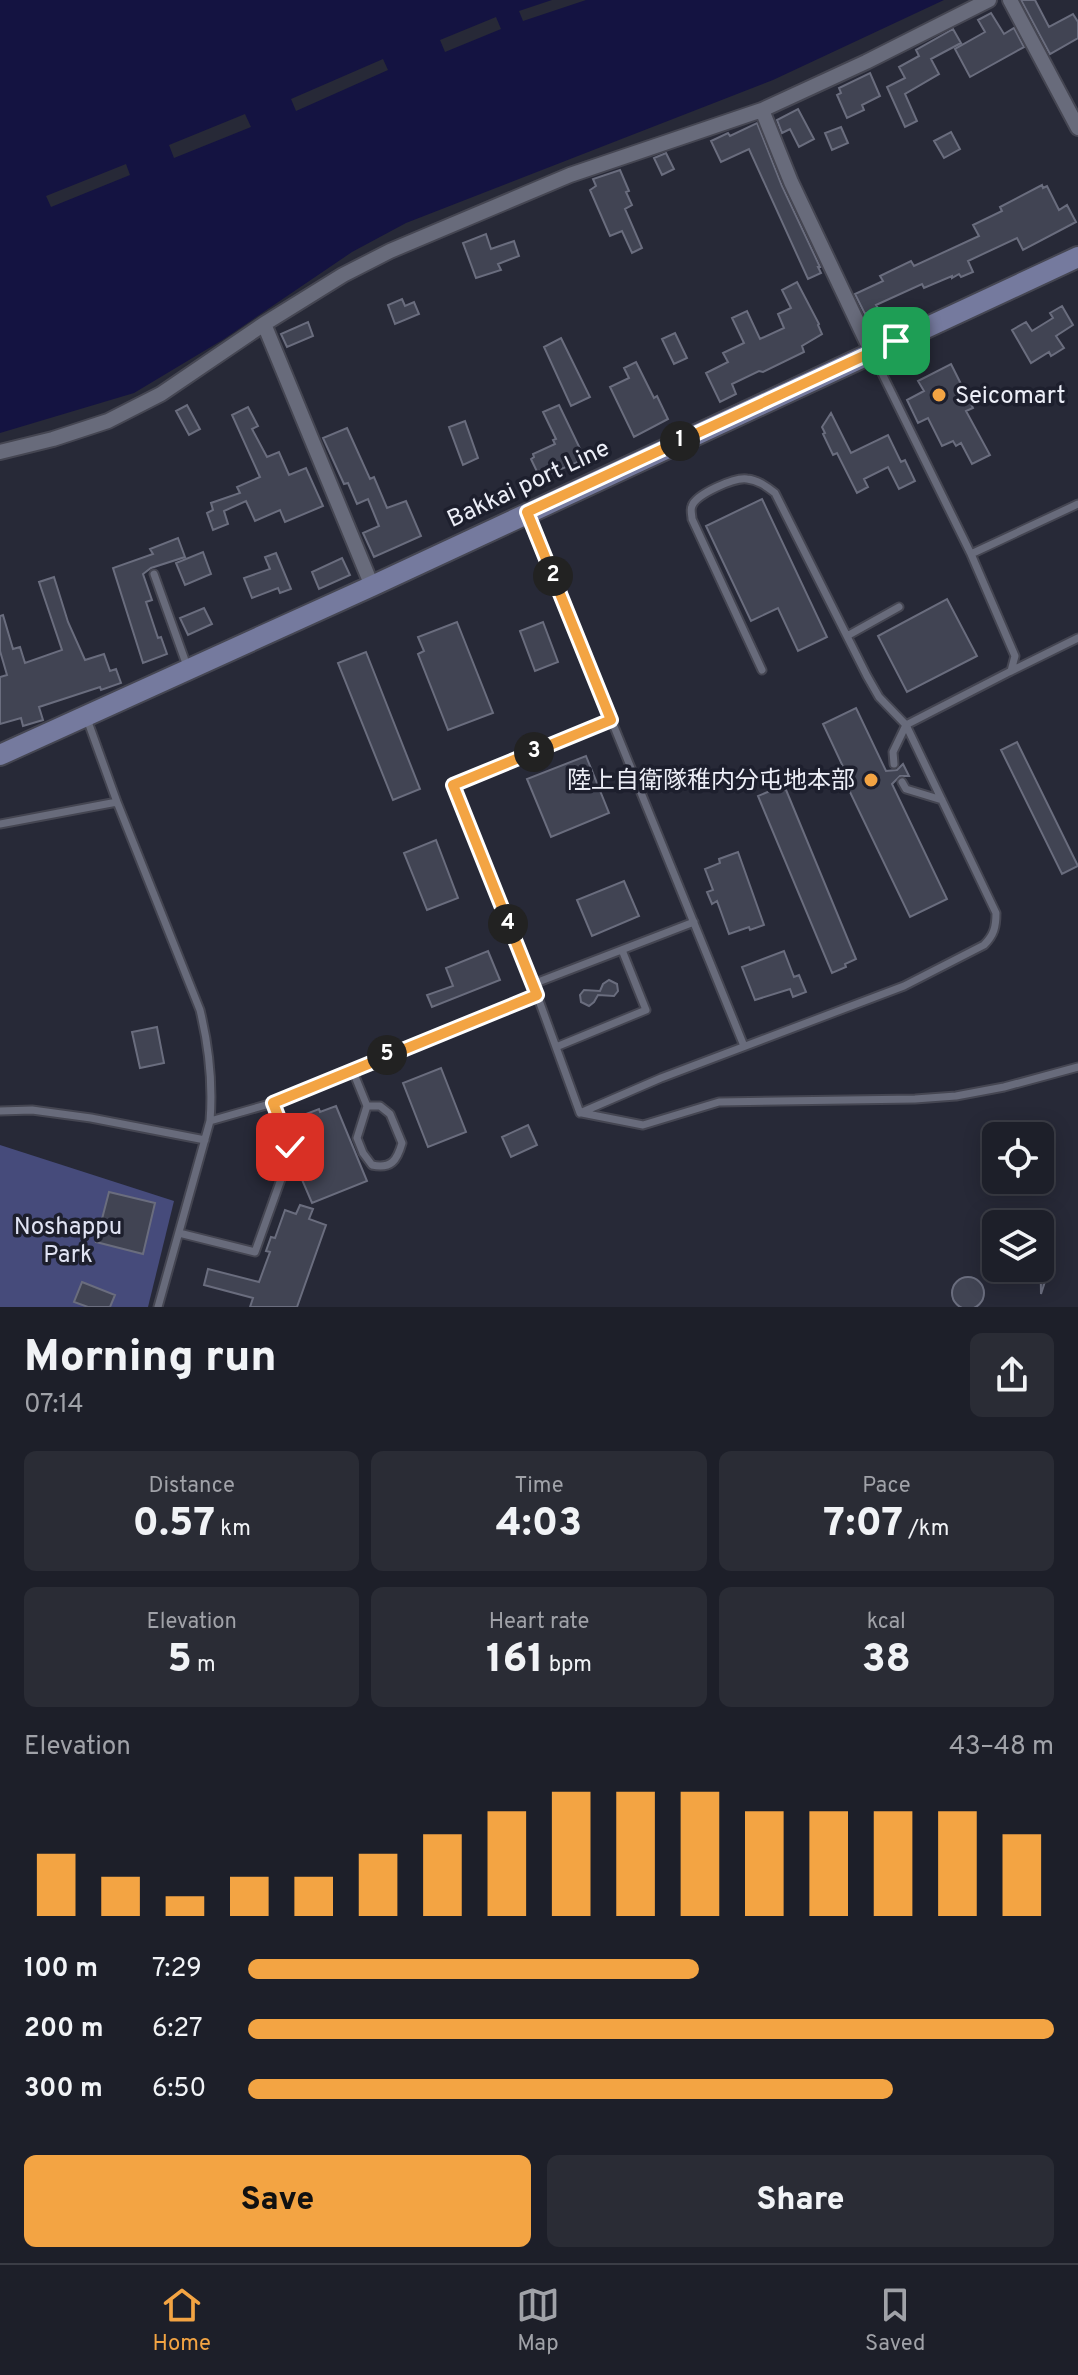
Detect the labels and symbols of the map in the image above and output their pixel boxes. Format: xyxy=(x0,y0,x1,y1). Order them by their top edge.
pin xyxy=(862,307,930,375)
place label: Seicomart xyxy=(955,382,1066,412)
marker: Seicomart xyxy=(930,386,948,404)
pin: 1 xyxy=(660,421,700,461)
street label: Bakkai port Line xyxy=(443,434,615,536)
pin: 2 xyxy=(533,556,573,596)
pin: 3 xyxy=(514,732,554,772)
place label: 陸上自衛隊稚内分屯地本部 xyxy=(567,767,855,797)
marker: 陸上自衛隊稚内分屯地本部 xyxy=(862,771,880,789)
pin: 4 xyxy=(488,904,528,944)
pin: 5 xyxy=(367,1035,407,1075)
pin xyxy=(256,1113,324,1181)
park label: Noshappu Park xyxy=(14,1213,122,1271)

